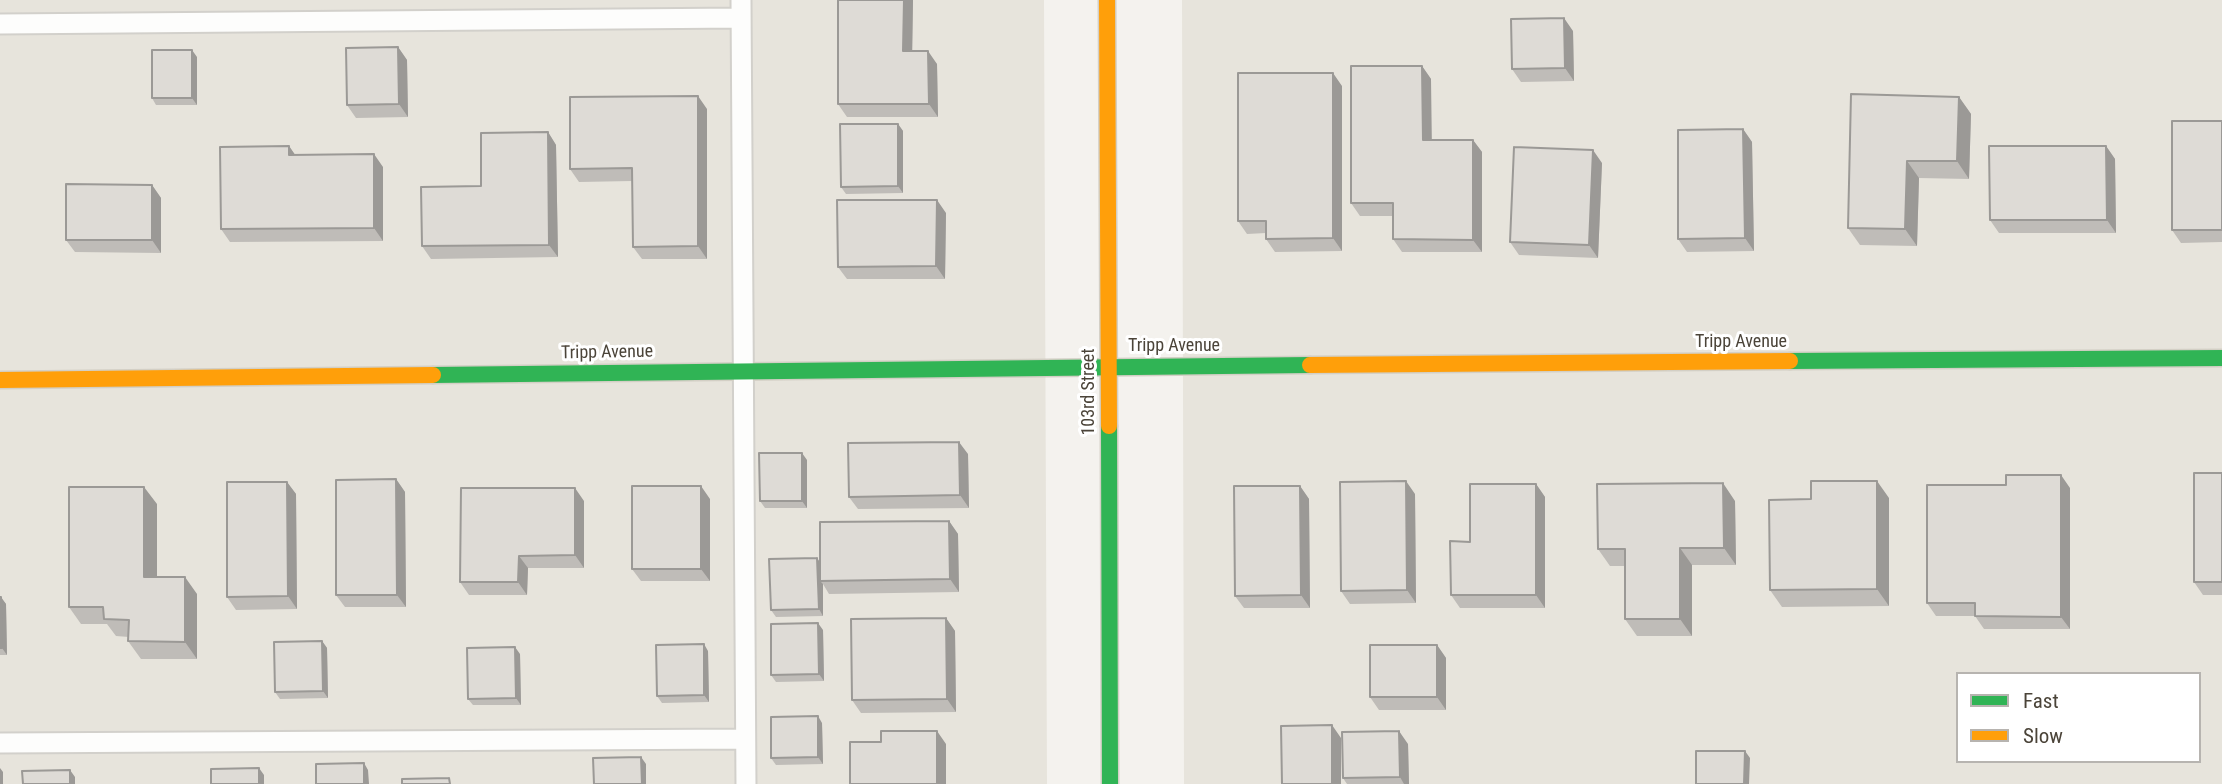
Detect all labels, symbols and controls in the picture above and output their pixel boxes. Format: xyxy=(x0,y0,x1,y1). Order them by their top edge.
street label: Tripp Avenue xyxy=(1695,331,1787,353)
street label: Tripp Avenue xyxy=(1128,335,1220,357)
street label: Tripp Avenue xyxy=(561,341,653,365)
street label: 103rd Street xyxy=(1078,348,1100,436)
legend xyxy=(1956,672,2201,763)
text: Fast xyxy=(2023,689,2059,713)
text: Slow xyxy=(2023,724,2063,748)

